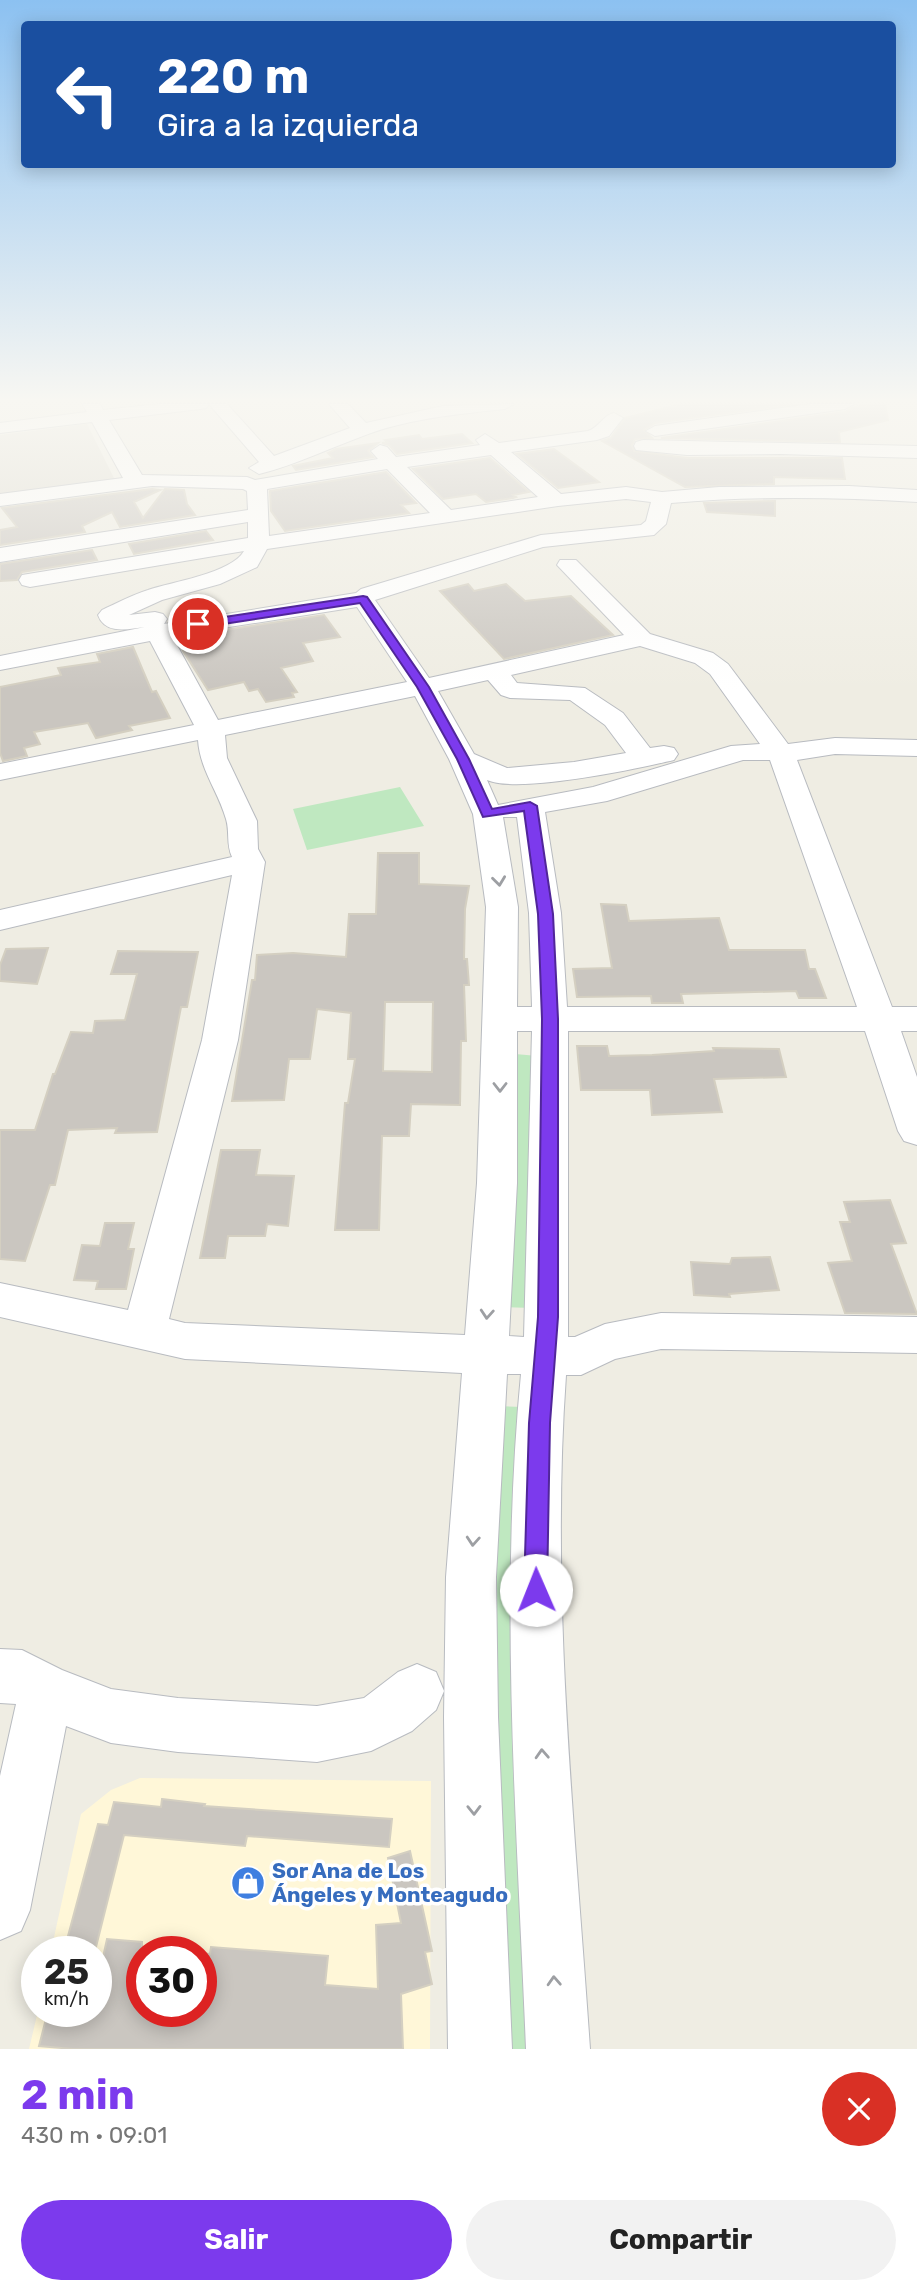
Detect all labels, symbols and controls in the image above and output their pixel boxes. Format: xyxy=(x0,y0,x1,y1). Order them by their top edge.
text: 220 m xyxy=(157,47,309,105)
icon: left xyxy=(42,49,133,140)
text: Gira a la izquierda xyxy=(157,106,419,144)
pin xyxy=(168,594,228,654)
icon: arrive xyxy=(179,605,217,643)
one-way arrow xyxy=(492,875,507,887)
one-way arrow xyxy=(492,1082,508,1093)
one-way arrow xyxy=(480,1309,495,1320)
one-way arrow xyxy=(466,1536,481,1547)
position arrow xyxy=(499,1553,573,1627)
one-way arrow xyxy=(535,1748,550,1759)
one-way arrow xyxy=(466,1805,481,1816)
place label: Sor Ana de Los Ángeles y Monteagudo xyxy=(272,1858,508,1907)
shop icon: Sor Ana de Los Ángeles y Monteagudo xyxy=(229,1864,267,1902)
speed limit sign: 30 xyxy=(126,1936,217,2027)
text: 25 xyxy=(44,1951,89,1993)
one-way arrow xyxy=(547,1975,562,1986)
text: km/h xyxy=(44,1988,89,2010)
text: 2 min xyxy=(21,2070,135,2120)
button: close xyxy=(822,2072,896,2146)
text: 430 m · 09:01 xyxy=(21,2121,167,2149)
button: Salir xyxy=(21,2200,452,2280)
button: Compartir xyxy=(466,2200,896,2280)

